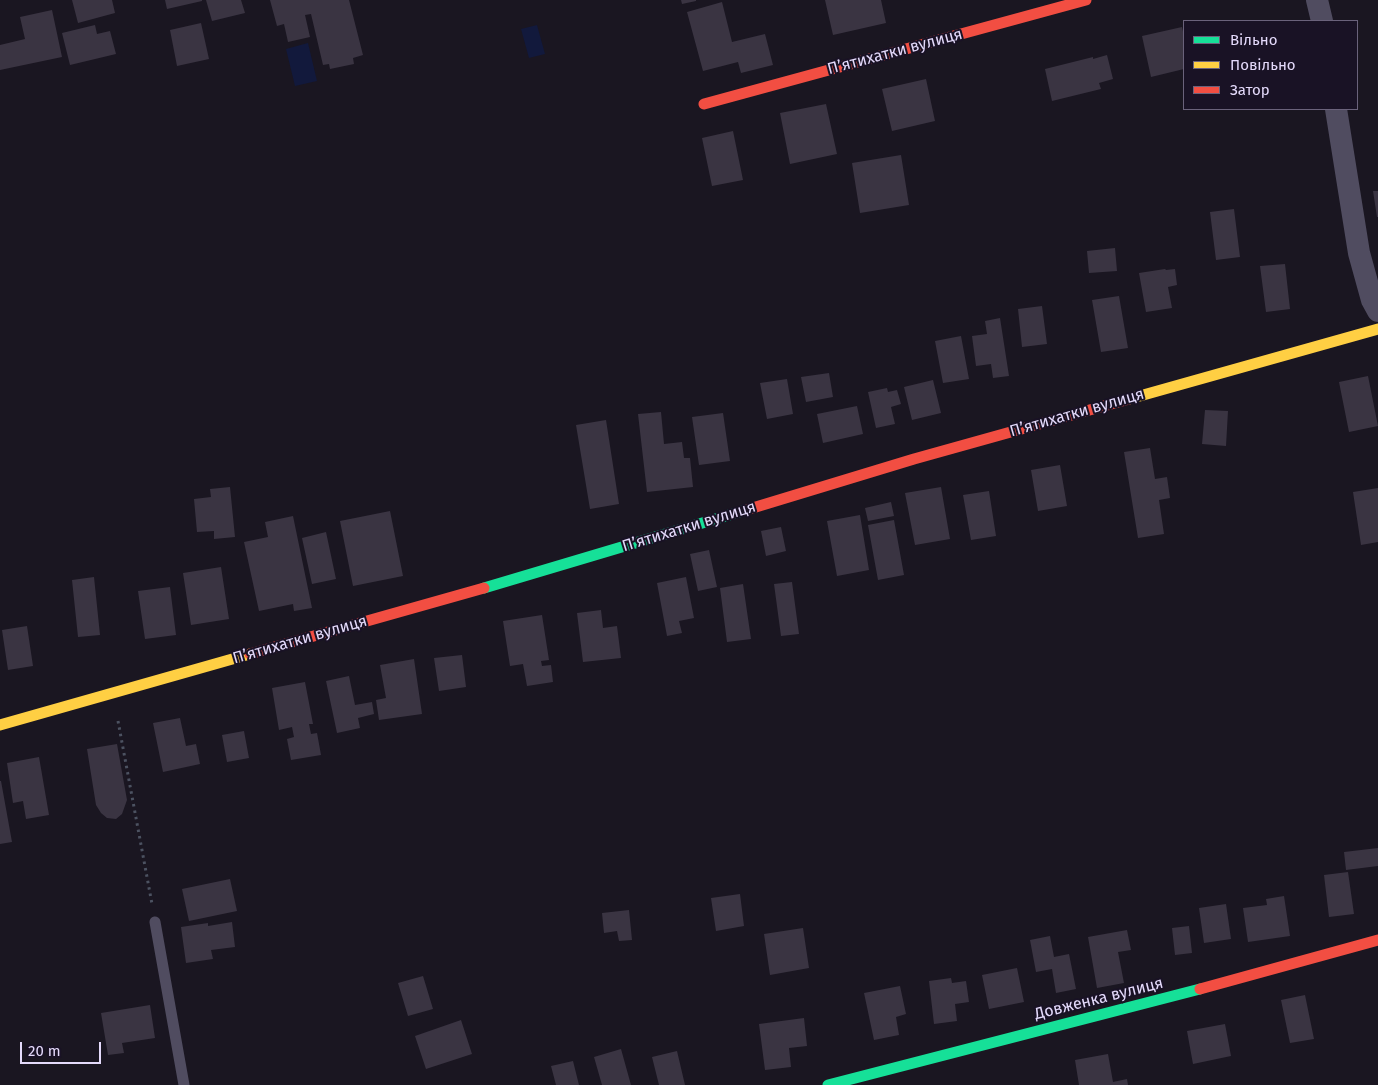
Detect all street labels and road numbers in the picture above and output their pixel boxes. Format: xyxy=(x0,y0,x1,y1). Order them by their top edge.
street label: Пʼятихатки вулиця xyxy=(825,25,965,79)
street label: Пʼятихатки вулиця xyxy=(1008,385,1146,441)
street label: Пʼятихатки вулиця xyxy=(620,498,758,556)
street label: Пʼятихатки вулиця xyxy=(231,612,369,668)
street label: Довженка вулиця xyxy=(1033,974,1165,1024)

